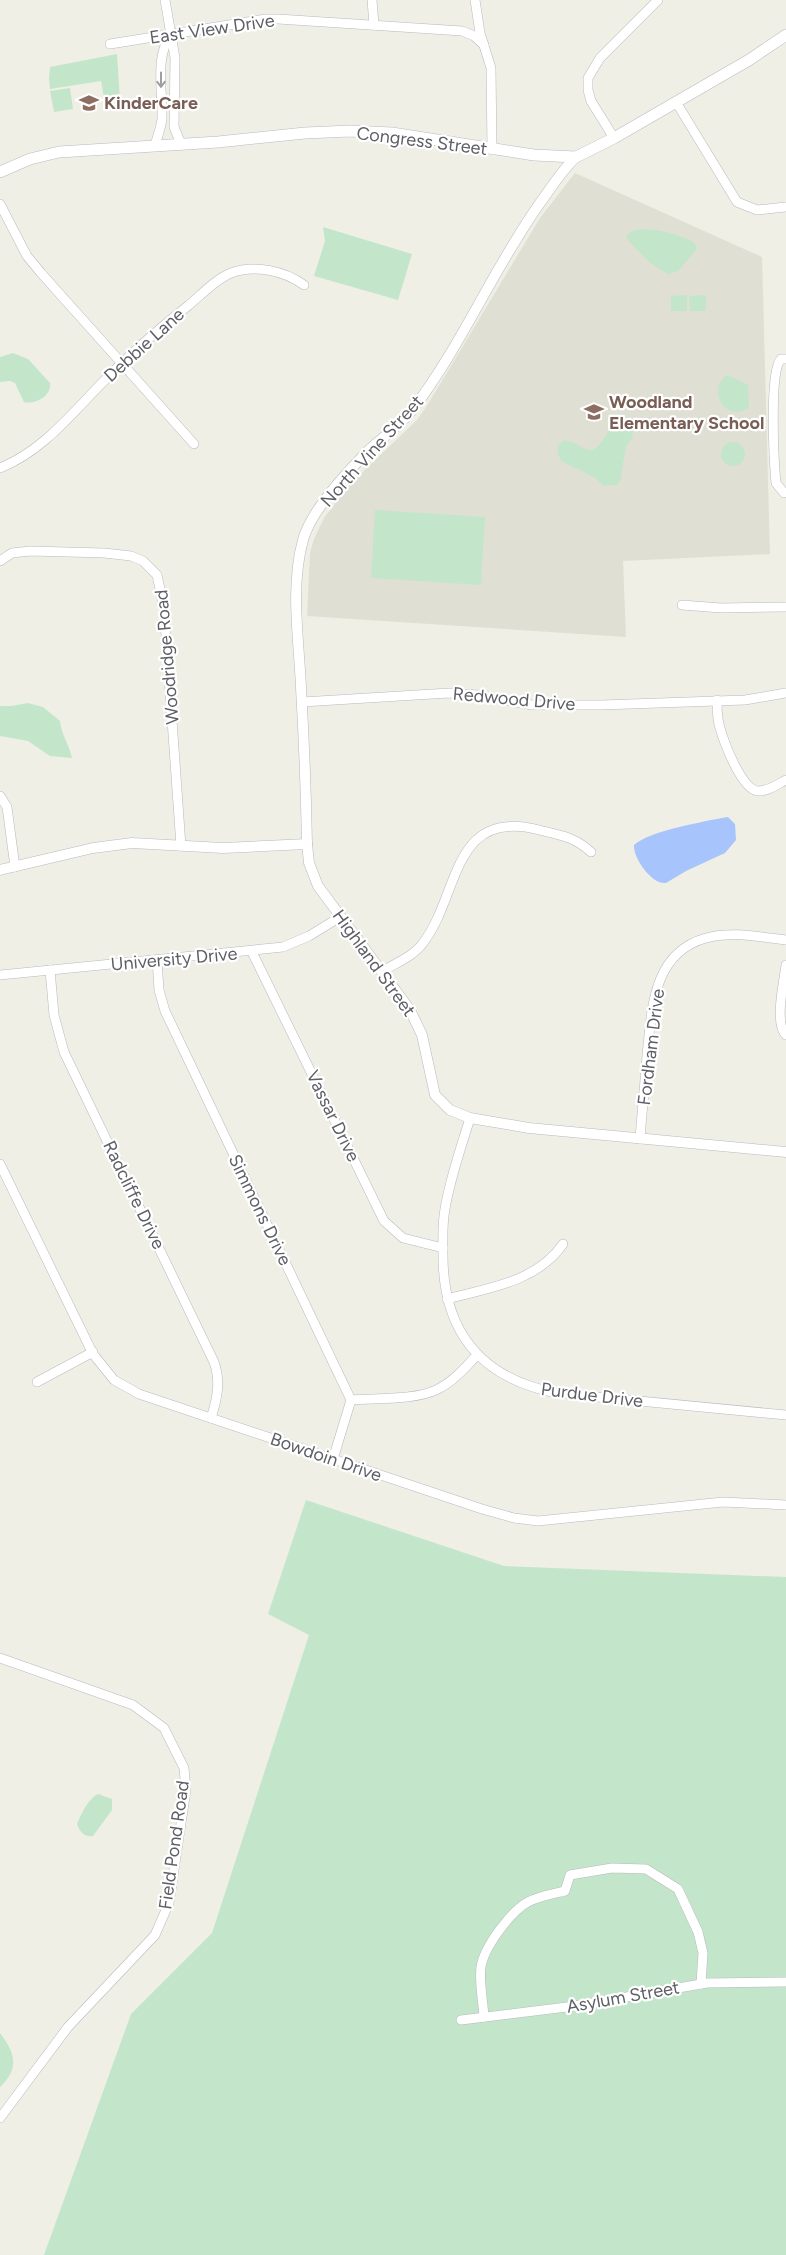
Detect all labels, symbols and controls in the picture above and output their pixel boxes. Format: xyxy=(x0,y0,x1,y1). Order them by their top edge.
street label: East View Drive xyxy=(148,9,276,49)
one-way arrow xyxy=(156,72,166,88)
school or university icon: KinderCare xyxy=(78,92,100,114)
place label: KinderCare xyxy=(104,92,198,114)
street label: Congress Street xyxy=(355,122,489,160)
street label: Debbie Lane xyxy=(99,303,189,387)
street label: North Vine Street xyxy=(316,390,428,512)
place label: Woodland Elementary School xyxy=(609,391,764,434)
school or university icon: Woodland Elementary School xyxy=(583,401,605,423)
street label: Woodridge Road xyxy=(150,589,184,725)
street label: Redwood Drive xyxy=(452,683,576,715)
street label: Highland Street xyxy=(328,905,420,1021)
street label: University Drive xyxy=(110,942,238,975)
street label: Fordham Drive xyxy=(633,987,669,1107)
street label: Vassar Drive xyxy=(301,1067,365,1165)
street label: Radcliffe Drive xyxy=(98,1137,170,1253)
street label: Simmons Drive xyxy=(224,1151,296,1269)
street label: Purdue Drive xyxy=(540,1378,645,1412)
street label: Bowdoin Drive xyxy=(267,1428,385,1486)
street label: Field Pond Road xyxy=(154,1779,194,1911)
street label: Asylum Street xyxy=(565,1976,681,2018)

